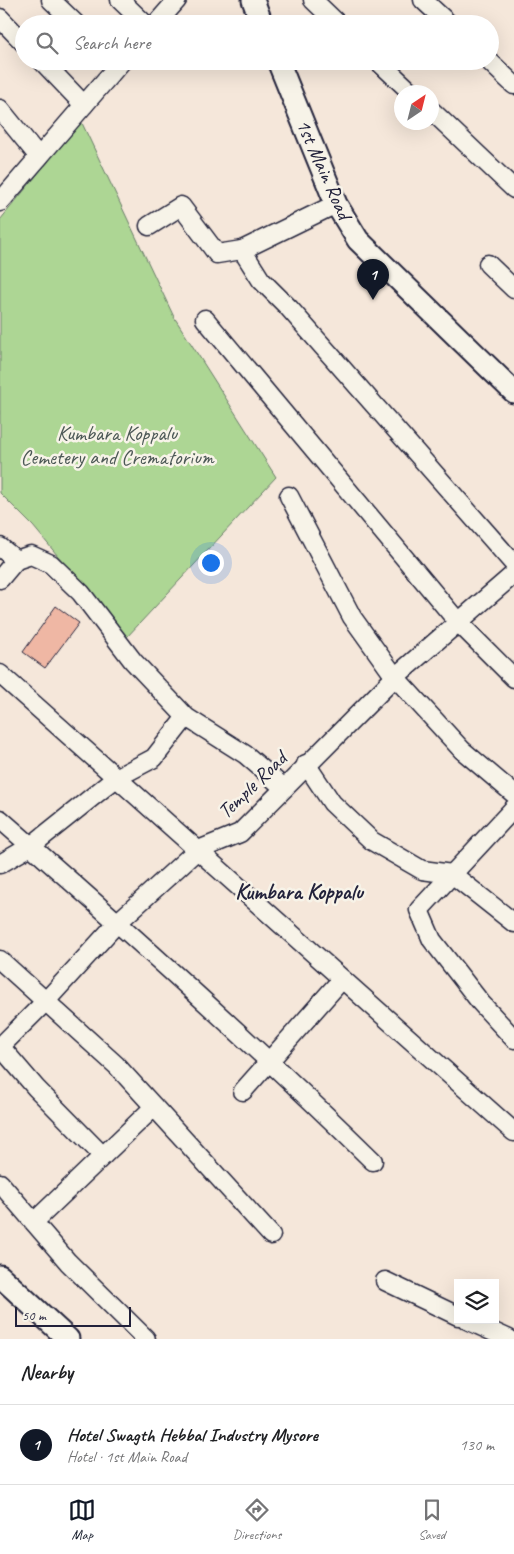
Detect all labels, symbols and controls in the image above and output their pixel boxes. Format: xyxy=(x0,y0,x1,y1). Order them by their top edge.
search box xyxy=(15,15,499,70)
icon: search xyxy=(33,29,61,57)
text: Search here xyxy=(73,31,150,55)
north arrow xyxy=(394,85,439,130)
street label: 1st Main Road xyxy=(290,115,359,226)
pin: 1 xyxy=(357,259,389,300)
park label: Kumbara Koppalu Cemetery and Crematorium xyxy=(20,420,215,470)
your location xyxy=(198,550,224,576)
street label: Temple Road xyxy=(212,743,295,824)
district label: Kumbara Koppalu xyxy=(235,878,365,906)
map controls xyxy=(454,1279,499,1324)
button: layers xyxy=(454,1279,499,1324)
scale bar xyxy=(15,1304,131,1327)
text: 50 m xyxy=(22,1307,46,1324)
text: Nearby xyxy=(20,1359,73,1385)
text: Hotel Swagth Hebbal Industry Mysore xyxy=(67,1423,318,1447)
text: 1 xyxy=(32,1435,40,1455)
text: 130 m xyxy=(460,1435,494,1455)
text: Hotel · 1st Main Road xyxy=(67,1447,187,1467)
tab: Map xyxy=(68,1496,96,1543)
tab: Directions xyxy=(233,1496,281,1543)
tab: Saved xyxy=(418,1496,446,1543)

